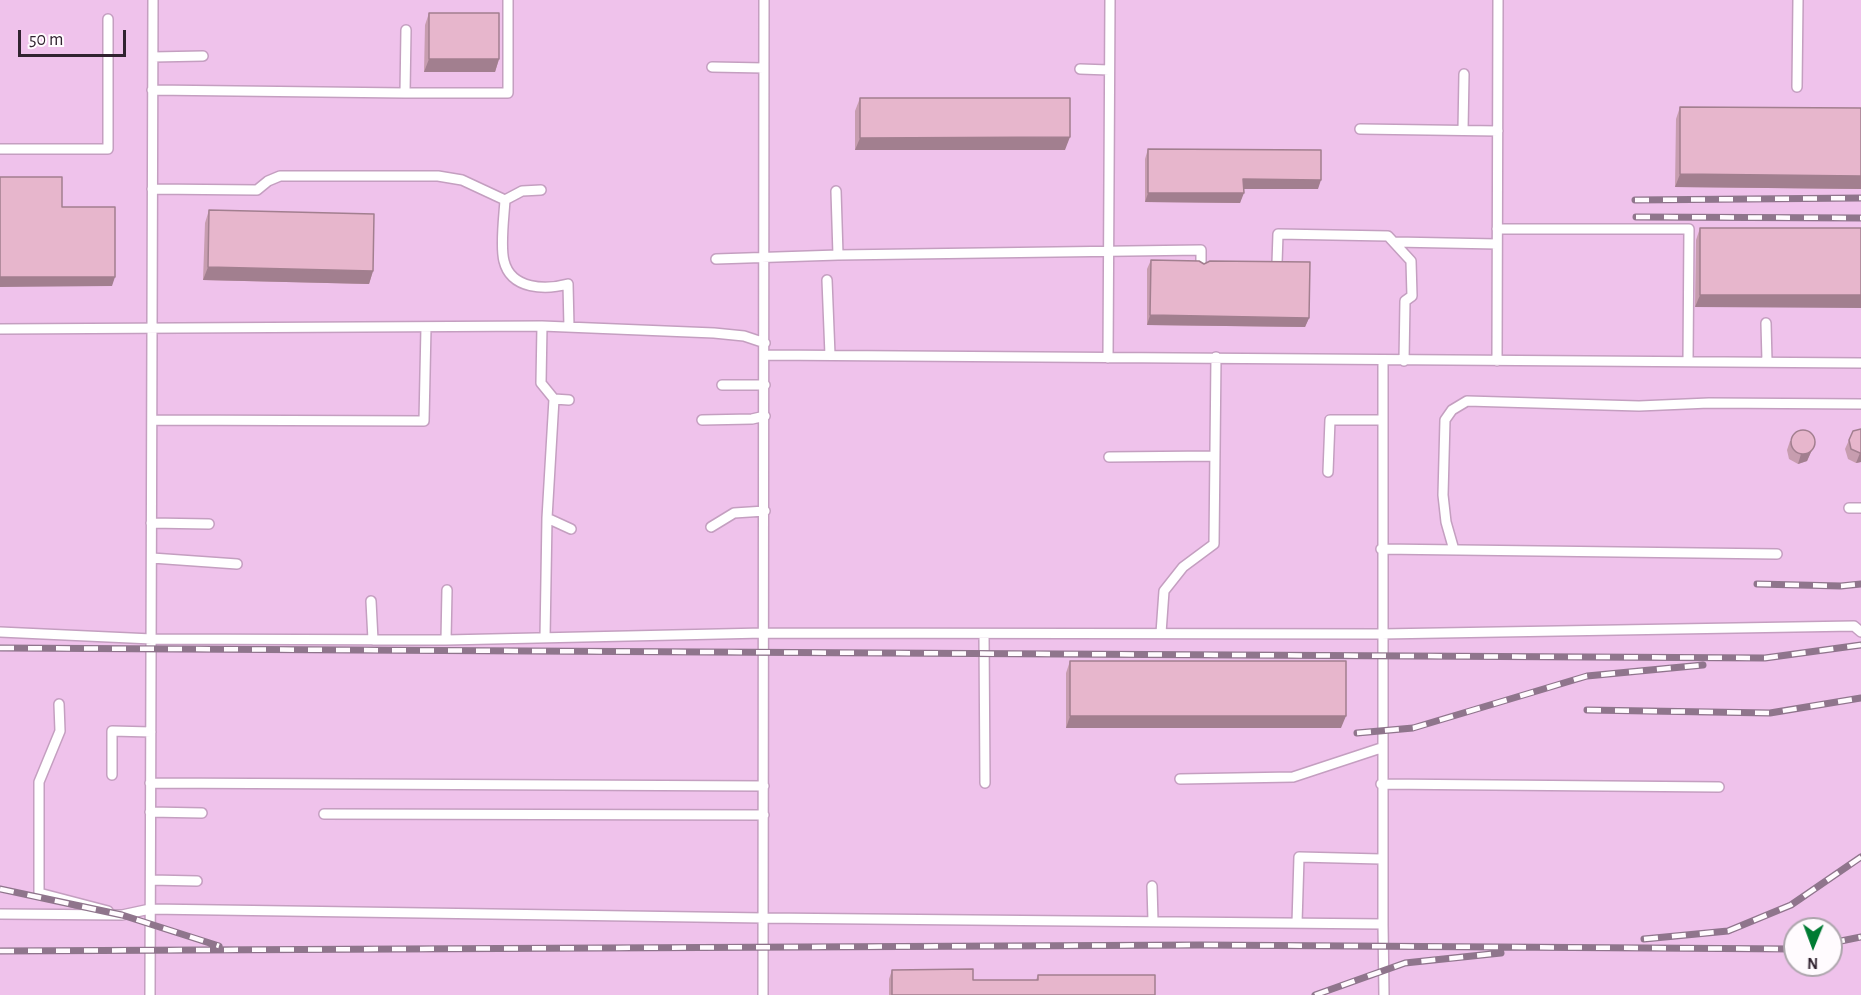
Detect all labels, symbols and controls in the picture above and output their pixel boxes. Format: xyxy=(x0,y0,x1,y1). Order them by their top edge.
scale bar xyxy=(21,18,129,56)
text: 50 m xyxy=(29,31,63,49)
north arrow xyxy=(1783,917,1843,977)
text: N xyxy=(1807,955,1818,971)

